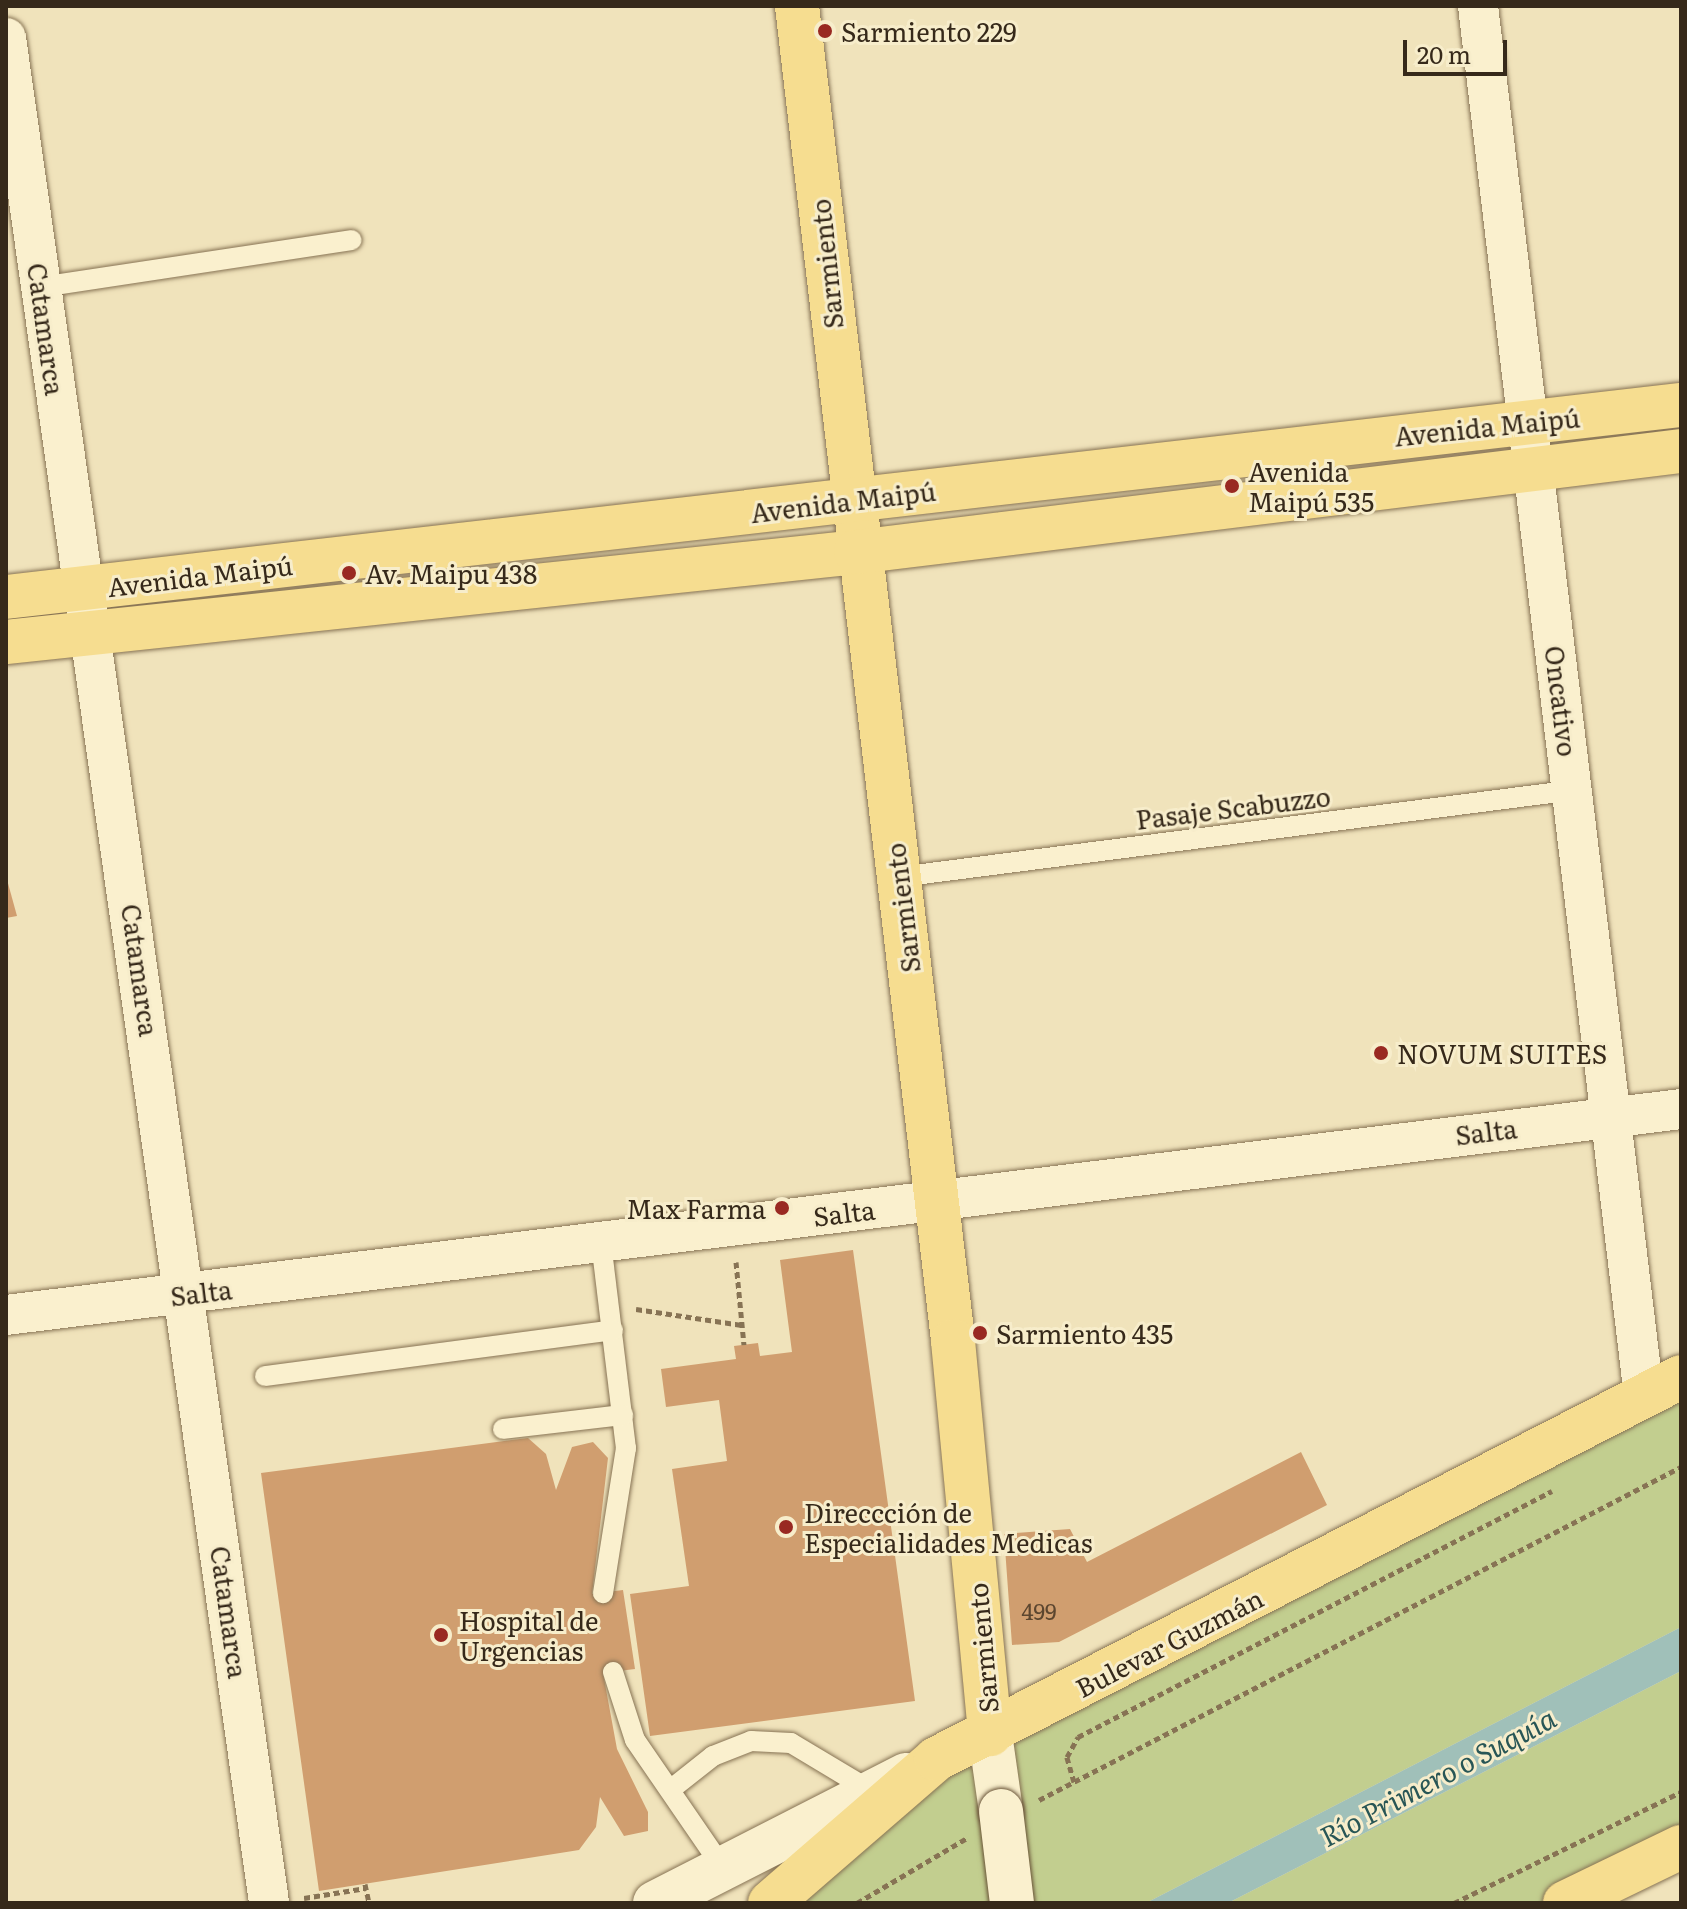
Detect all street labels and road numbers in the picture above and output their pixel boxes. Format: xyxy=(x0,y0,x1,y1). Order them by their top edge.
street label: Sarmiento xyxy=(804,197,848,331)
street label: Catamarca xyxy=(22,261,72,397)
street label: Avenida Maipú xyxy=(1393,401,1581,451)
street label: Avenida Maipú xyxy=(749,474,937,528)
street label: Avenida Maipú xyxy=(106,548,294,602)
street label: Oncativo xyxy=(1540,644,1584,758)
street label: Pasaje Scabuzzo xyxy=(1134,780,1332,834)
street label: Sarmiento xyxy=(879,841,925,975)
street label: Catamarca xyxy=(116,902,166,1038)
street label: Salta xyxy=(1453,1112,1519,1150)
street label: Salta xyxy=(811,1193,877,1231)
street label: Salta xyxy=(168,1273,234,1311)
street label: Catamarca xyxy=(205,1544,255,1680)
street label: Bulevar Guzmán xyxy=(1070,1581,1268,1703)
street label: Sarmiento xyxy=(961,1582,1003,1714)

